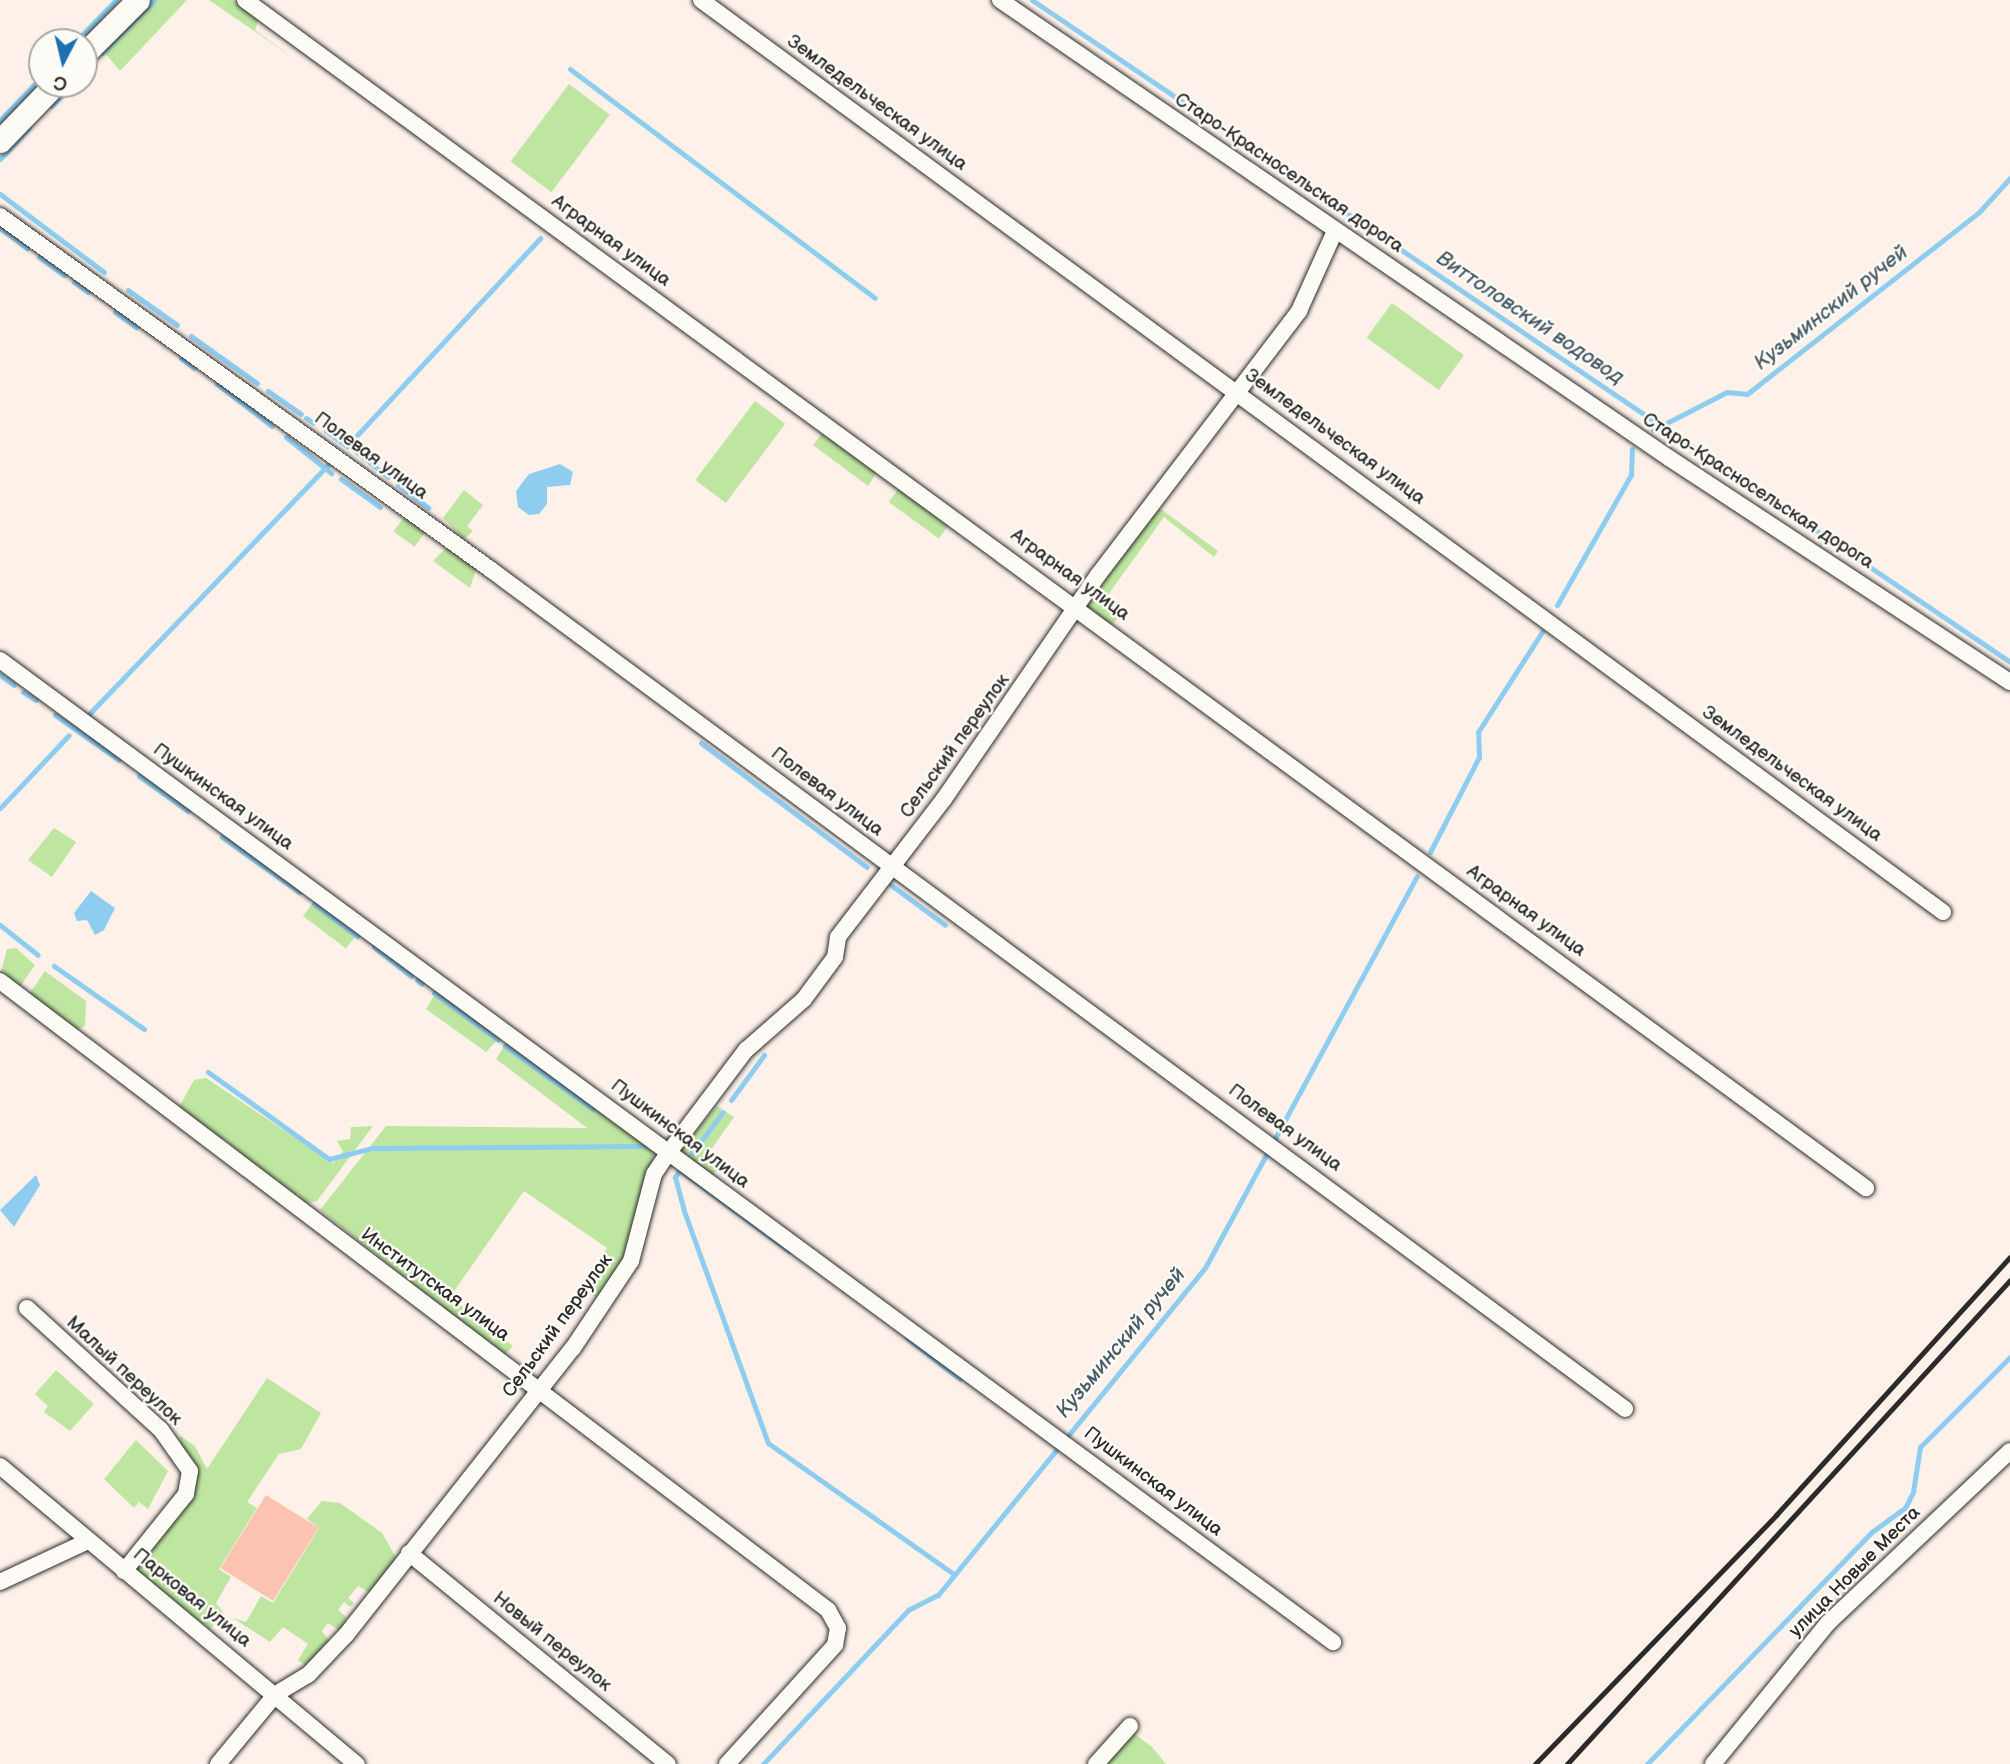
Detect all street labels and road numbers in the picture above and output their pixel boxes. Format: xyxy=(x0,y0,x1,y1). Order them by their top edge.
street label: Земледельческая улица xyxy=(783,30,971,176)
street label: Старо-Красносельская дорога xyxy=(1170,88,1408,258)
street label: Аграрная улица xyxy=(547,190,675,292)
street label: Земледельческая улица xyxy=(1241,364,1429,510)
street label: Полевая улица xyxy=(310,407,432,505)
street label: Старо-Красносельская дорога xyxy=(1638,408,1878,574)
street label: Аграрная улица xyxy=(1006,524,1134,626)
street label: Сельский переулок xyxy=(895,670,1015,822)
street label: Земледельческая улица xyxy=(1698,701,1886,847)
street label: Пушкинская улица xyxy=(148,738,298,856)
street label: Полевая улица xyxy=(766,742,888,842)
street label: Аграрная улица xyxy=(1462,860,1590,962)
street label: Пушкинская улица xyxy=(606,1074,754,1194)
street label: Полевая улица xyxy=(1224,1079,1346,1177)
street label: Институтская улица xyxy=(356,1223,514,1347)
street label: Сельский переулок xyxy=(498,1250,618,1402)
street label: Малый переулок xyxy=(61,1312,187,1430)
street label: Пушкинская улица xyxy=(1079,1422,1227,1542)
street label: улица Новые Места xyxy=(1785,1502,1925,1642)
street label: Парковая улица xyxy=(128,1543,256,1653)
street label: Новый переулок xyxy=(488,1587,616,1697)

